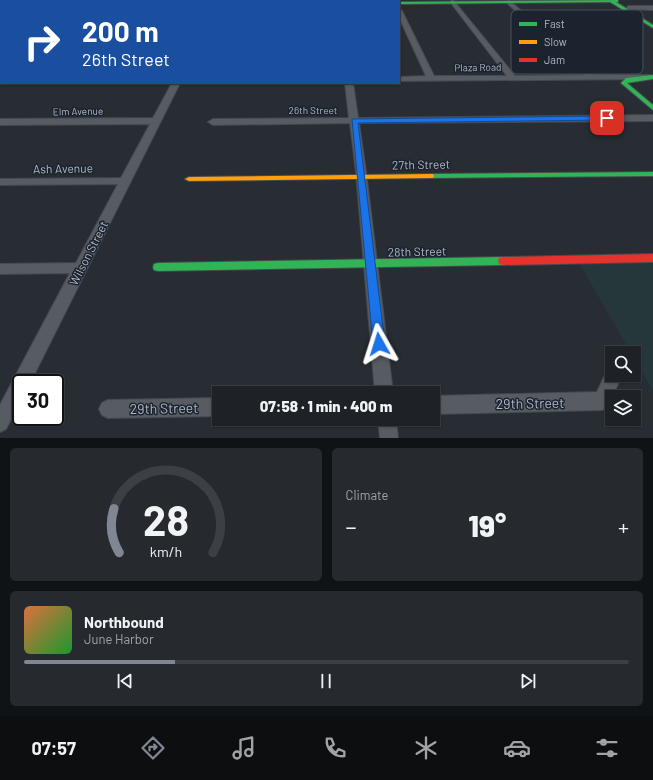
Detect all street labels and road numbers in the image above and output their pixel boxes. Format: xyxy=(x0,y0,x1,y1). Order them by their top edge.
street label: Plaza Road xyxy=(454,61,502,73)
street label: 26th Street xyxy=(289,104,338,116)
street label: Elm Avenue xyxy=(53,105,103,117)
street label: 27th Street xyxy=(392,156,450,172)
street label: Ash Avenue xyxy=(33,160,93,176)
street label: Wilson Street xyxy=(66,219,110,287)
street label: 28th Street xyxy=(388,243,446,259)
street label: 29th Street xyxy=(496,394,564,412)
street label: 29th Street xyxy=(130,399,198,417)

